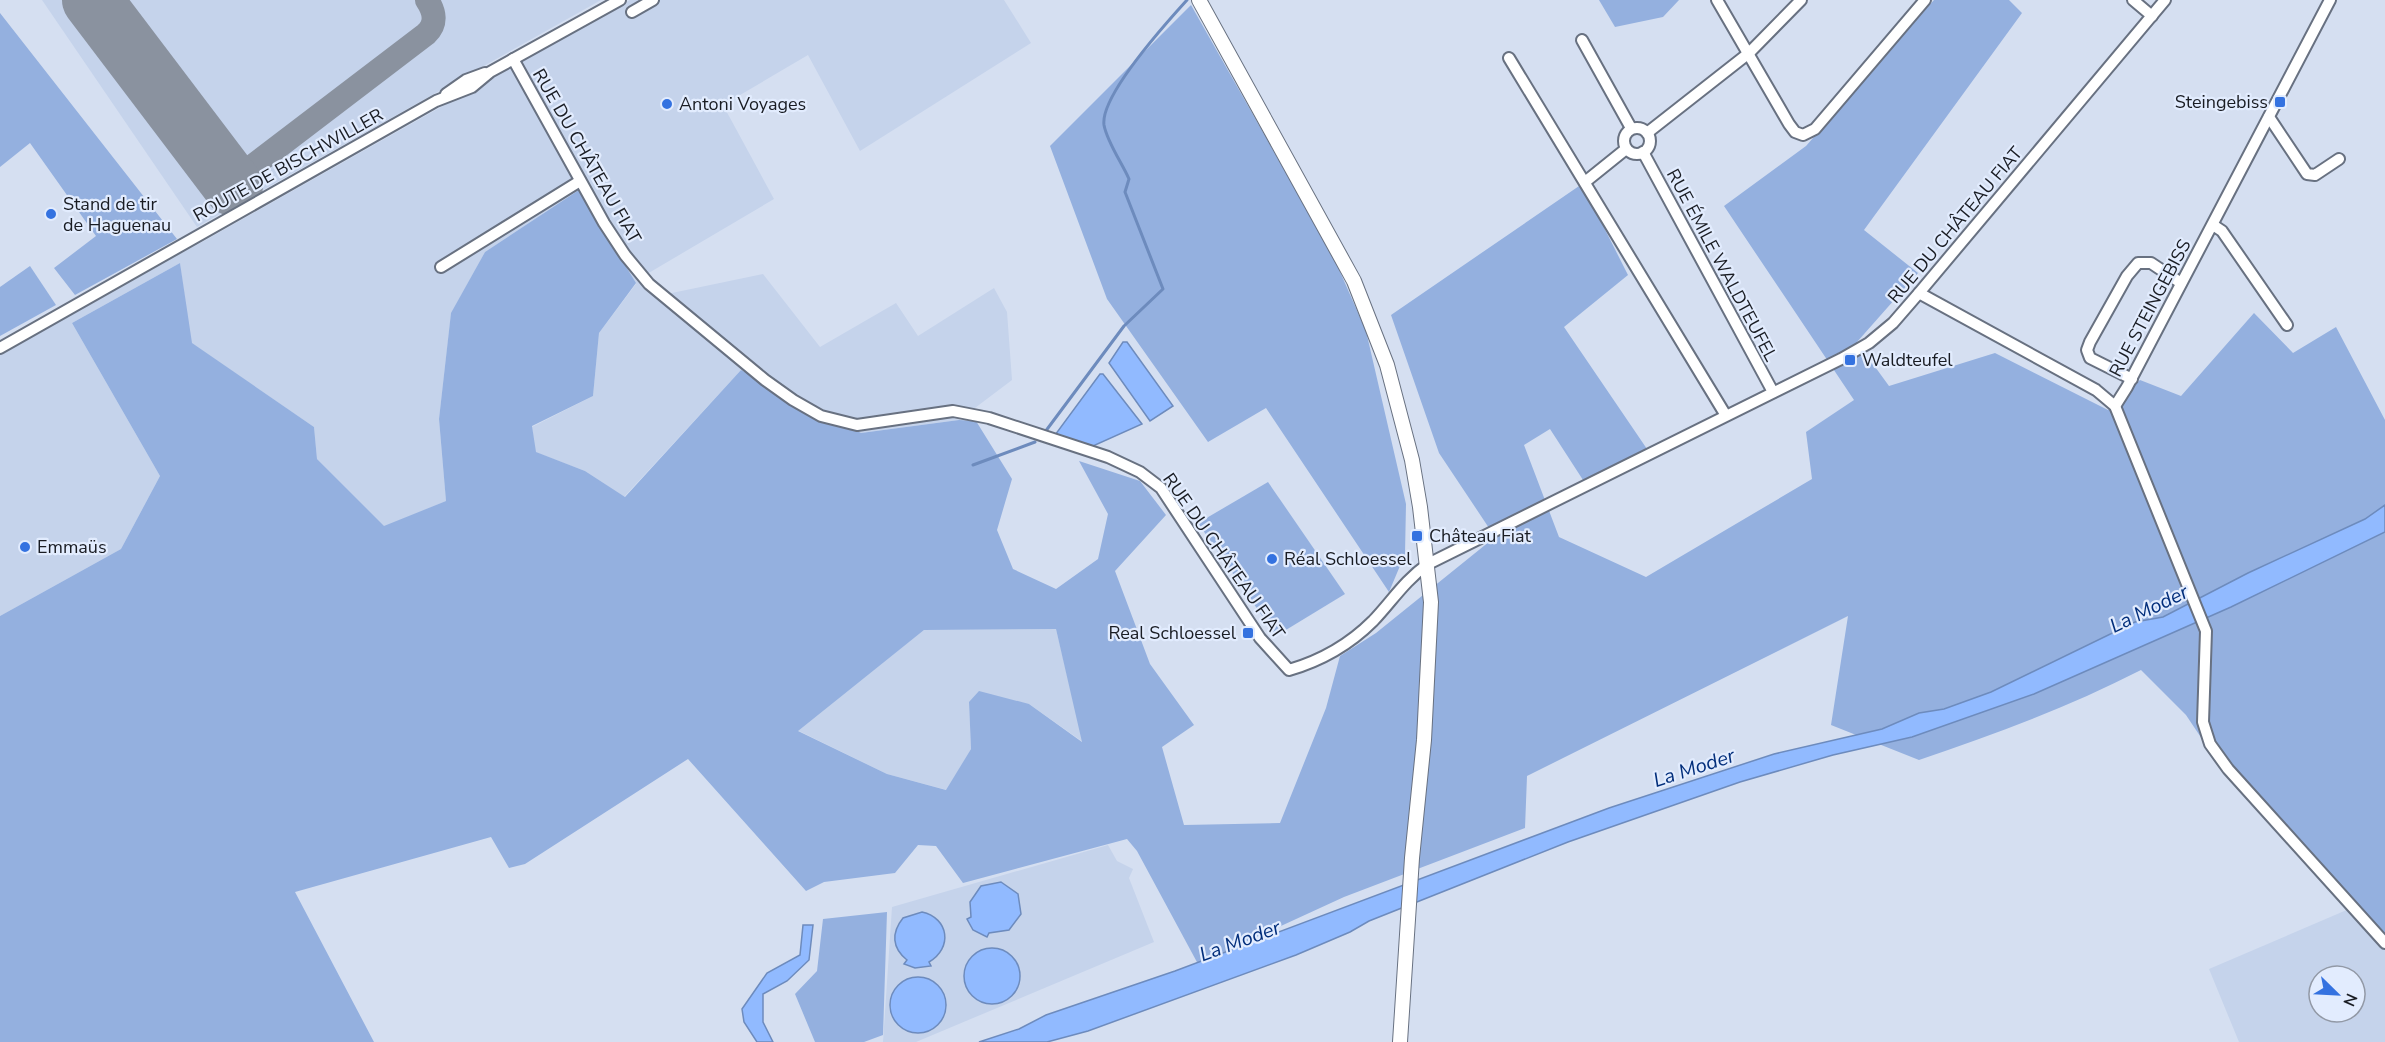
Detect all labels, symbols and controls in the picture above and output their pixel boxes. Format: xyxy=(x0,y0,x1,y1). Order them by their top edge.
street label: RUE DU CHÂTEAU FIAT xyxy=(527,64,647,248)
place label: Steingebiss xyxy=(2175,90,2268,114)
place label: Antoni Voyages xyxy=(679,92,806,116)
marker: Steingebiss xyxy=(2273,95,2287,109)
marker: Antoni Voyages xyxy=(660,97,674,111)
street label: ROUTE DE BISCHWILLER xyxy=(189,103,387,227)
street label: RUE DU CHÂTEAU FIAT xyxy=(1882,141,2028,308)
street label: RUE ÉMILE WALDTEUFEL xyxy=(1661,165,1783,366)
place label: Stand de tir de Haguenau xyxy=(63,192,171,237)
marker: Stand de tir de Haguenau xyxy=(44,207,58,221)
street label: RUE STEINGEBISS xyxy=(2104,235,2196,381)
place label: Waldteufel xyxy=(1862,348,1953,372)
marker: Waldteufel xyxy=(1843,353,1857,367)
street label: RUE DU CHÂTEAU FIAT xyxy=(1157,468,1291,644)
place label: Château Fiat xyxy=(1429,524,1532,548)
marker: Château Fiat xyxy=(1410,529,1424,543)
place label: Emmaüs xyxy=(37,535,107,559)
marker: Emmaüs xyxy=(18,540,32,554)
place label: Réal Schloessel xyxy=(1284,547,1412,571)
marker: Réal Schloessel xyxy=(1265,552,1279,566)
water label: La Moder xyxy=(2105,578,2194,640)
place label: Real Schloessel xyxy=(1108,621,1237,645)
marker: Real Schloessel xyxy=(1241,626,1255,640)
water label: La Moder xyxy=(1650,742,1739,794)
water label: La Moder xyxy=(1196,914,1285,968)
north arrow xyxy=(2307,964,2367,1024)
text: N xyxy=(2337,990,2362,1010)

